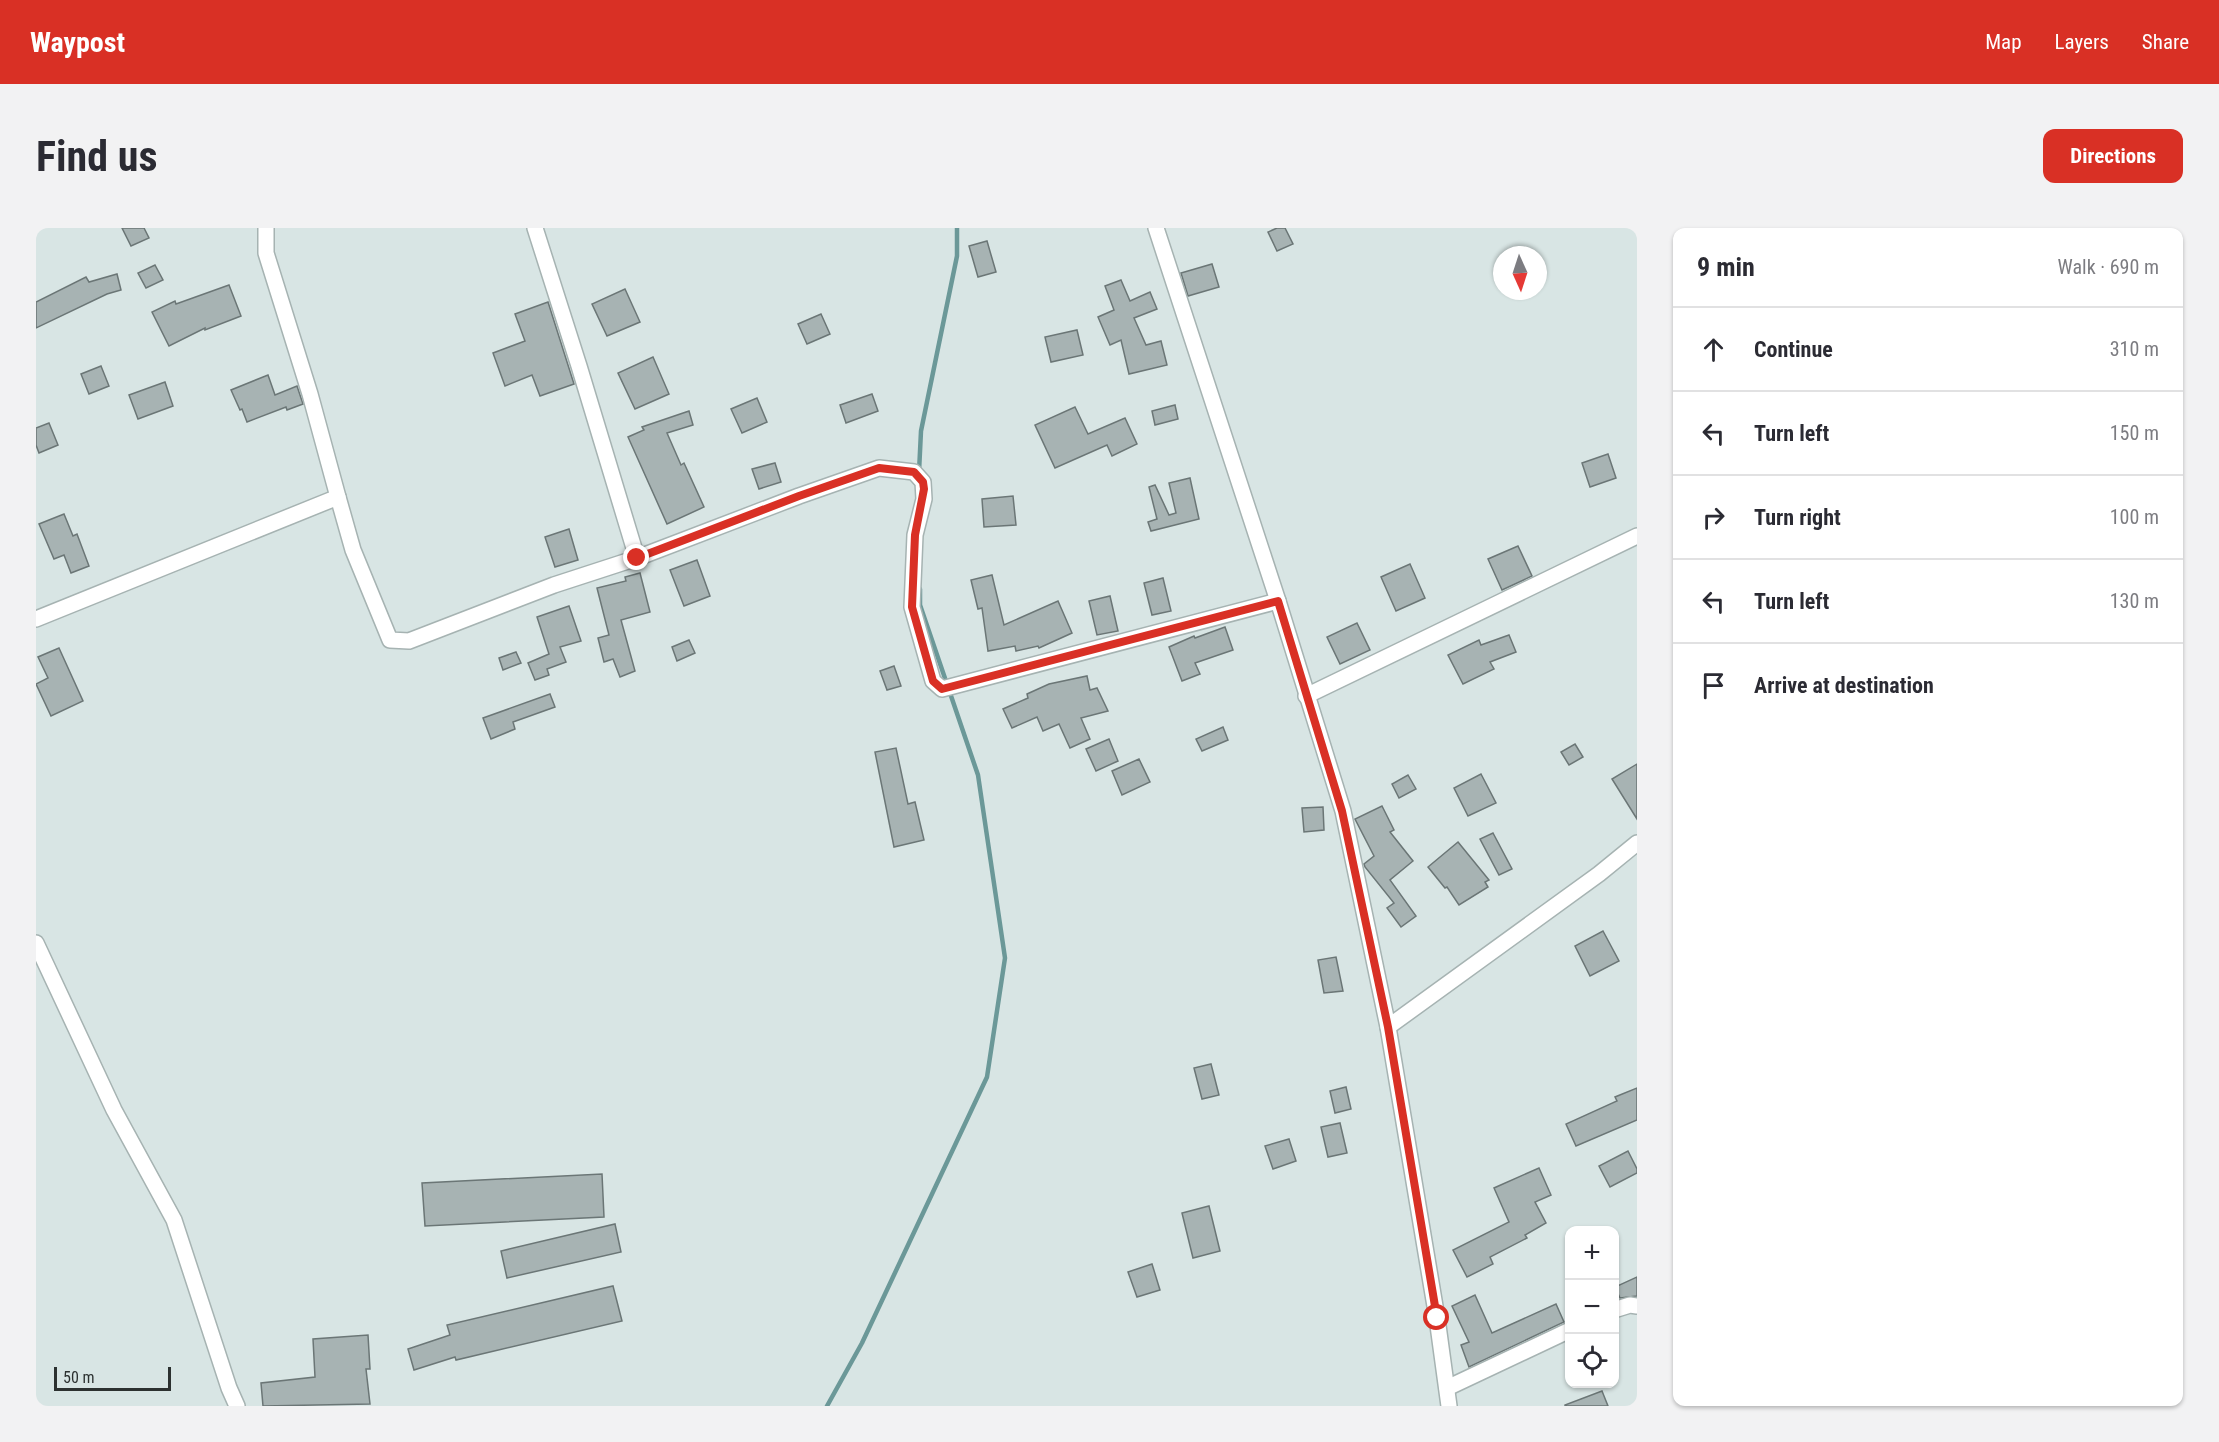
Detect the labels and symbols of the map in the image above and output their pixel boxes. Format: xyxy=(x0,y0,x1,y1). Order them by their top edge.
north arrow xyxy=(1493,246,1547,300)
route end xyxy=(623,544,649,570)
route start xyxy=(1423,1304,1449,1330)
scale bar xyxy=(54,1364,171,1392)

